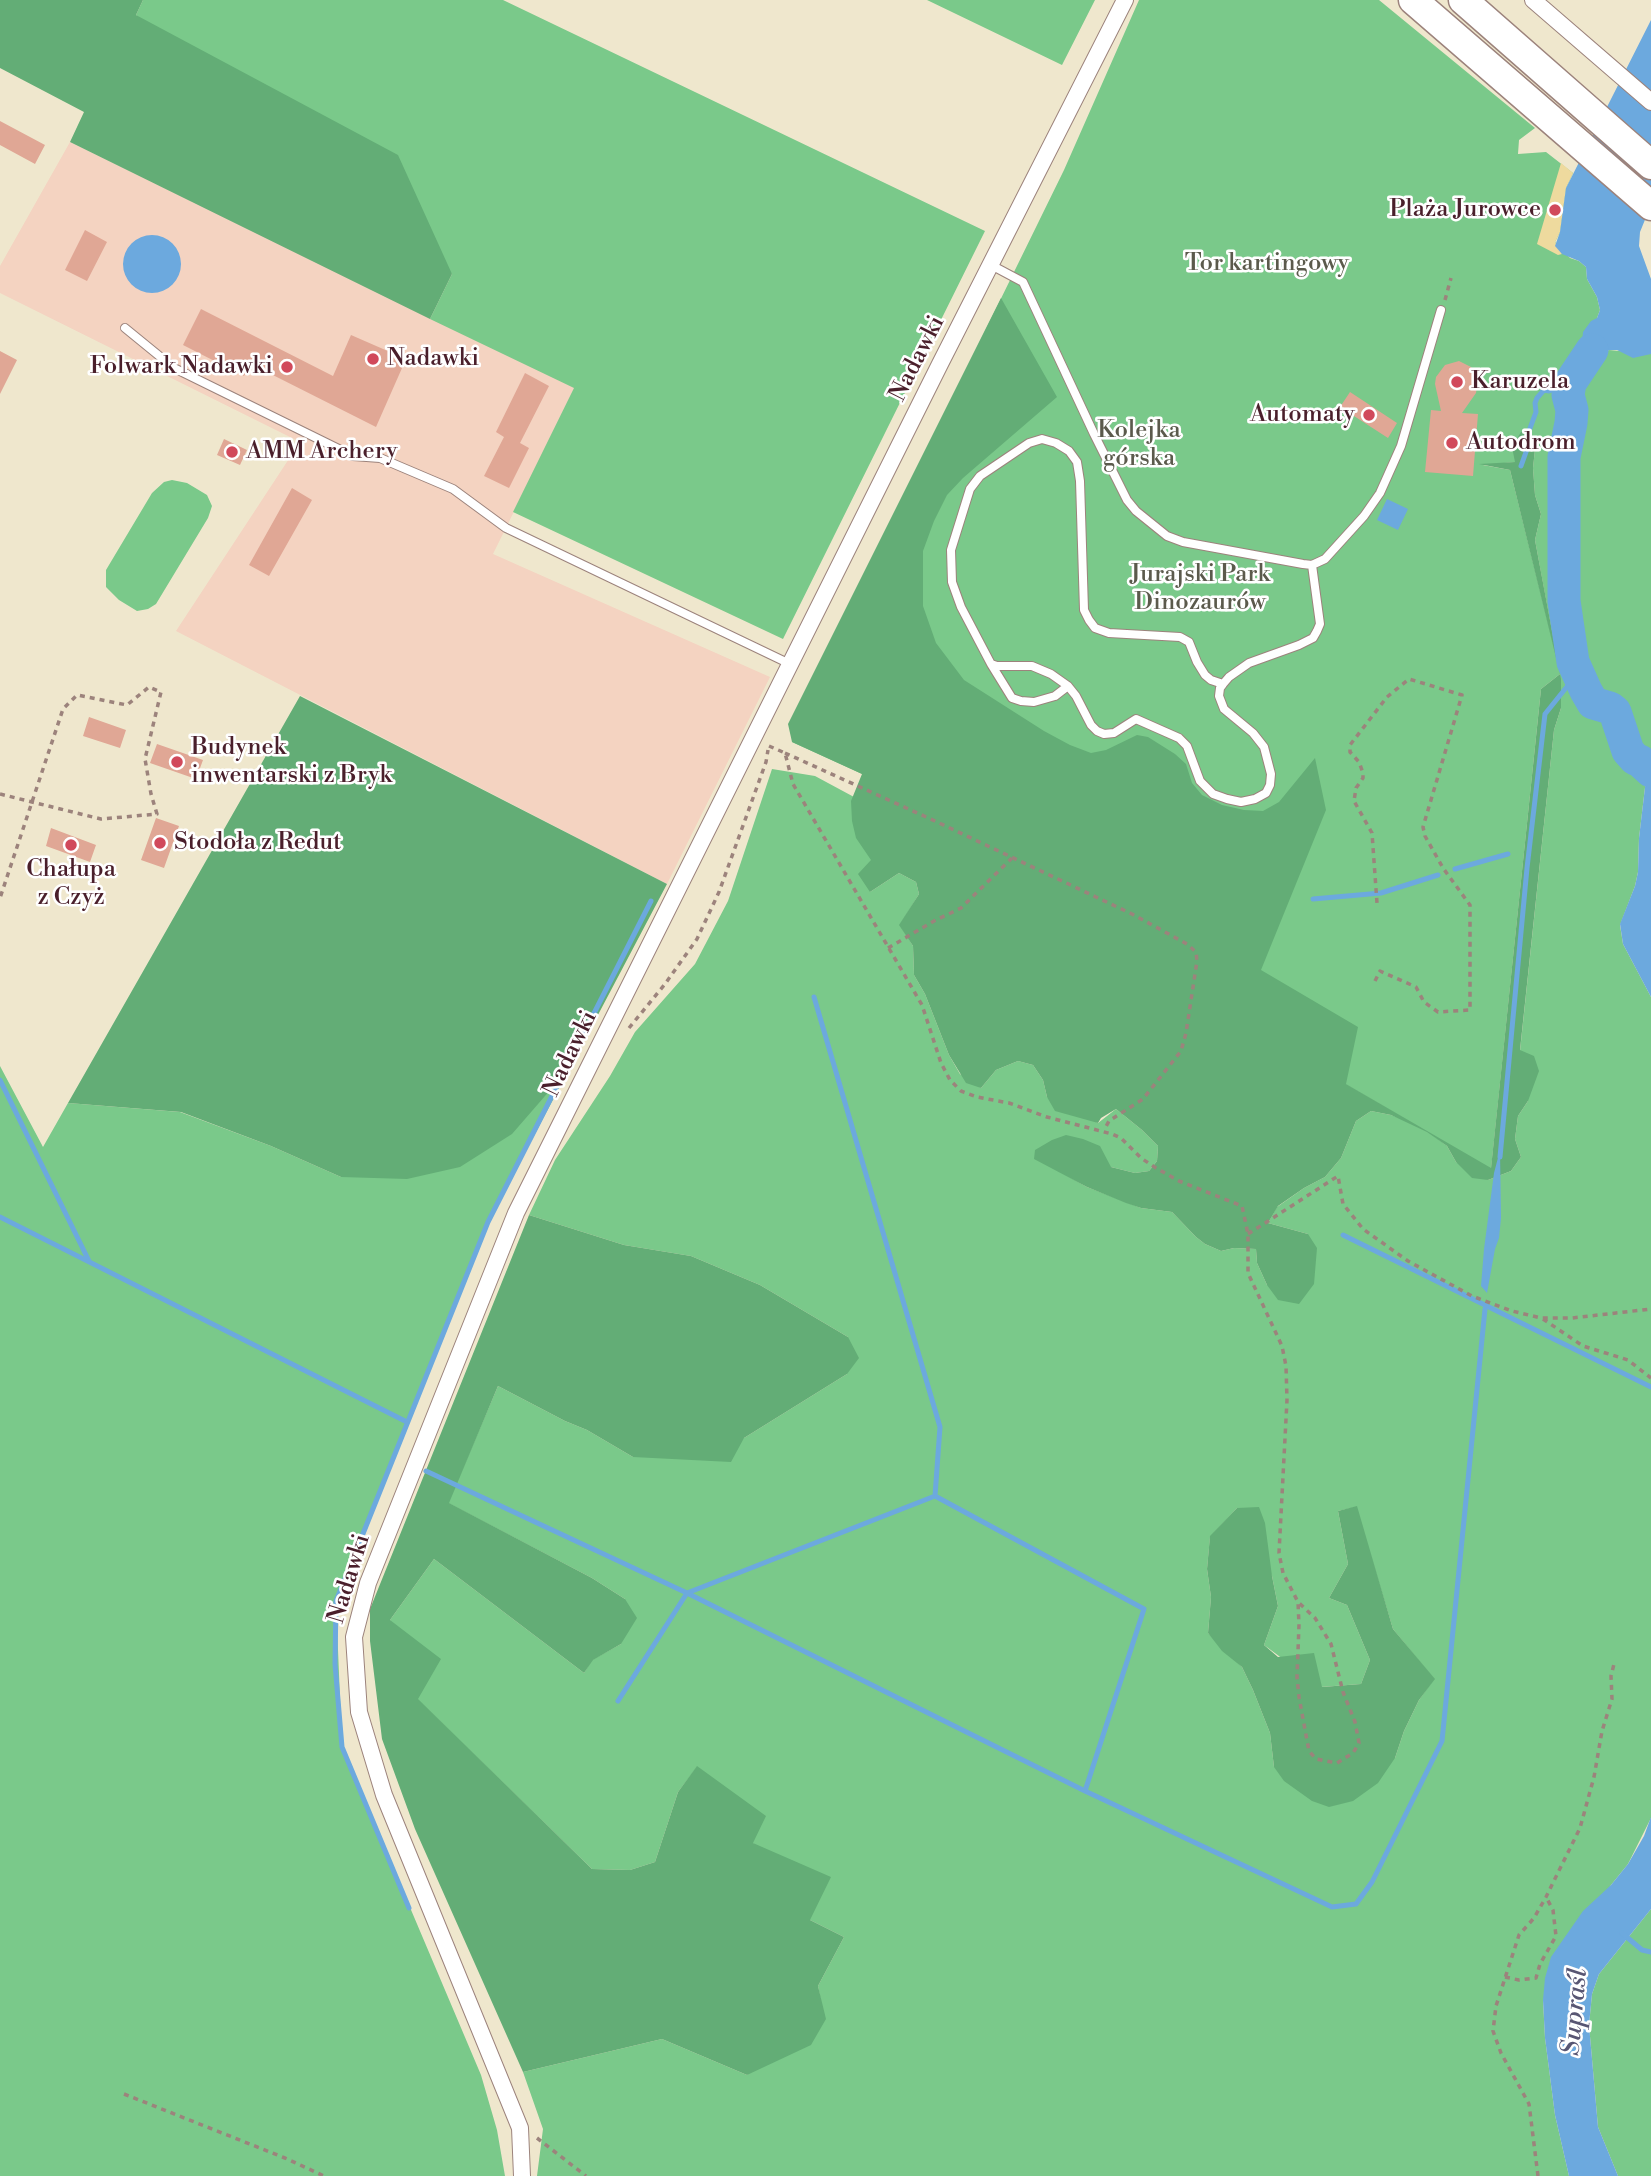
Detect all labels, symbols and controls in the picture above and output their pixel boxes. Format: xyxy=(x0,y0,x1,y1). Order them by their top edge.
place label: Plaża Jurowce xyxy=(1389,196,1541,224)
marker: Plaża Jurowce xyxy=(1547,202,1563,218)
park label: Tor kartingowy xyxy=(1185,250,1349,278)
street label: Nadawki xyxy=(884,311,952,407)
place label: Nadawki xyxy=(387,345,479,373)
marker: Nadawki xyxy=(365,351,381,367)
place label: Folwark Nadawki xyxy=(90,353,273,381)
marker: Folwark Nadawki xyxy=(279,359,295,375)
place label: Karuzela xyxy=(1471,368,1569,396)
marker: Karuzela xyxy=(1449,374,1465,390)
place label: Automaty xyxy=(1250,401,1355,429)
marker: Automaty xyxy=(1361,407,1377,423)
park label: Kolejka górska xyxy=(1097,417,1181,473)
place label: Autodrom xyxy=(1466,429,1576,457)
marker: Autodrom xyxy=(1444,435,1460,451)
place label: AMM Archery xyxy=(246,438,398,466)
marker: AMM Archery xyxy=(224,444,240,460)
park label: Jurajski Park Dinozaurów xyxy=(1130,561,1270,617)
place label: Budynek inwentarski z Bryk xyxy=(191,734,392,790)
marker: Budynek inwentarski z Bryk xyxy=(169,754,185,770)
place label: Stodoła z Redut xyxy=(174,829,342,857)
marker: Stodoła z Redut xyxy=(152,835,168,851)
marker: Chałupa z Czyż xyxy=(63,837,79,853)
place label: Chałupa z Czyż xyxy=(26,856,116,912)
street label: Nadawki xyxy=(538,1006,604,1102)
street label: Nadawki xyxy=(323,1531,377,1627)
water label: Supraśl xyxy=(1557,1967,1595,2057)

